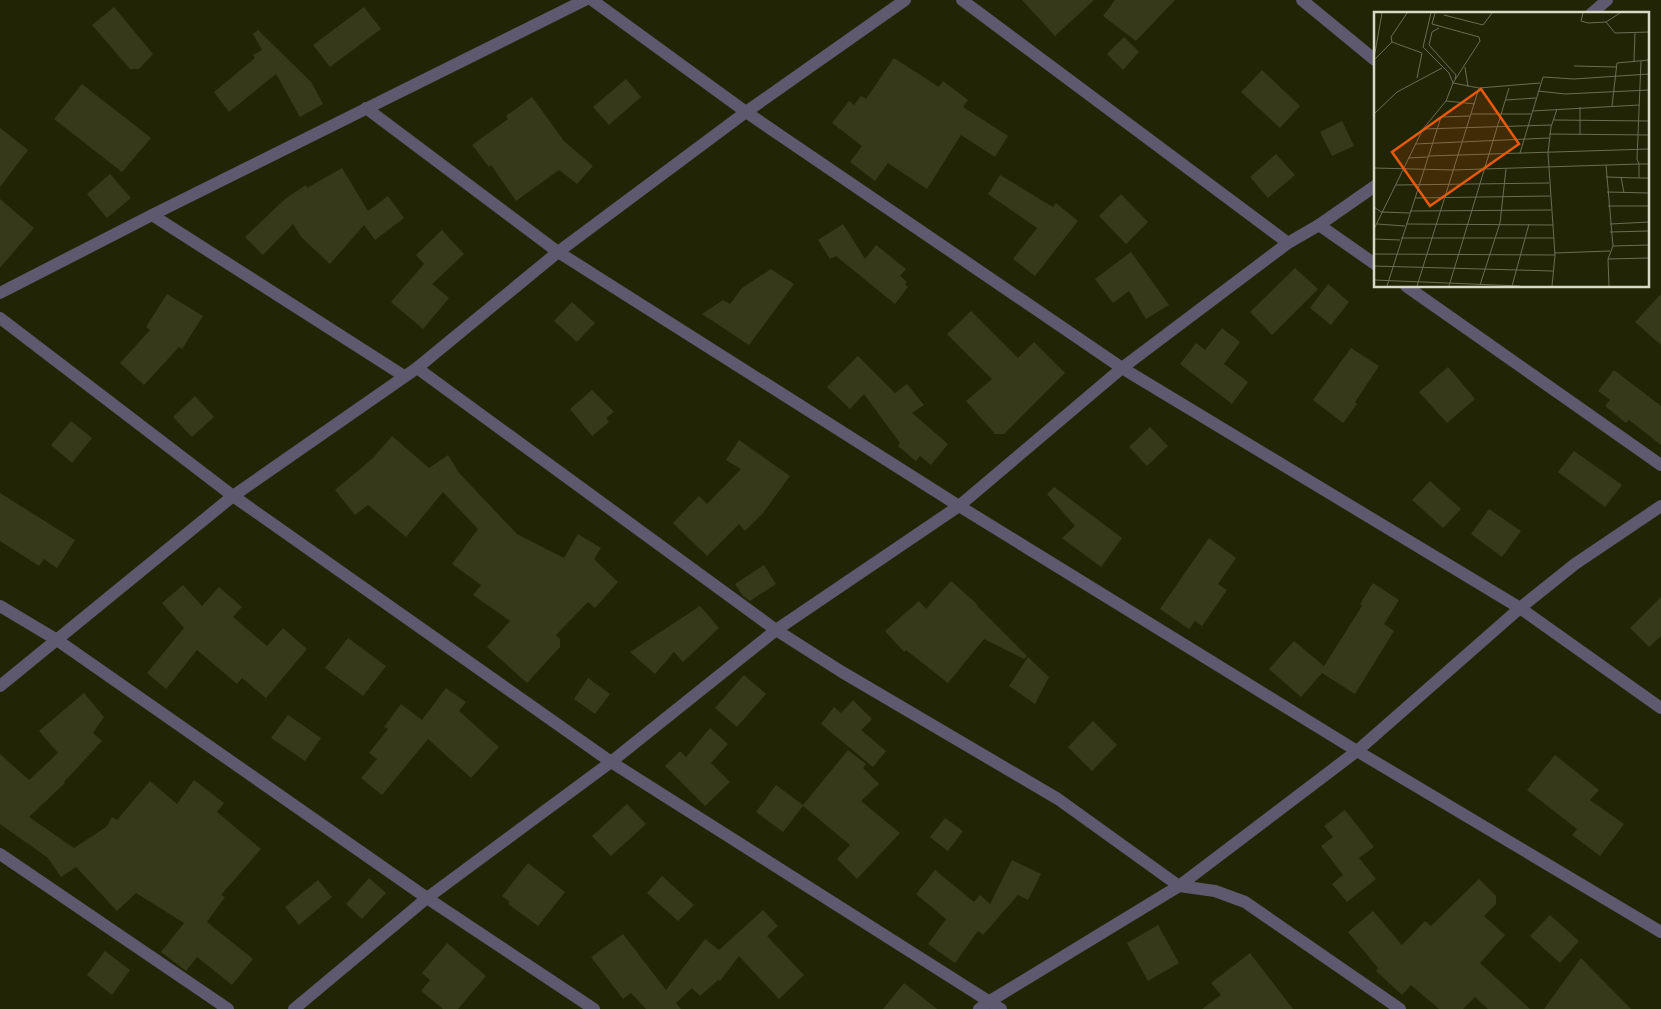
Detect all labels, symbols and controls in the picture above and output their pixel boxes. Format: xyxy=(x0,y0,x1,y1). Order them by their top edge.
inset map xyxy=(1374,12,1648,288)

